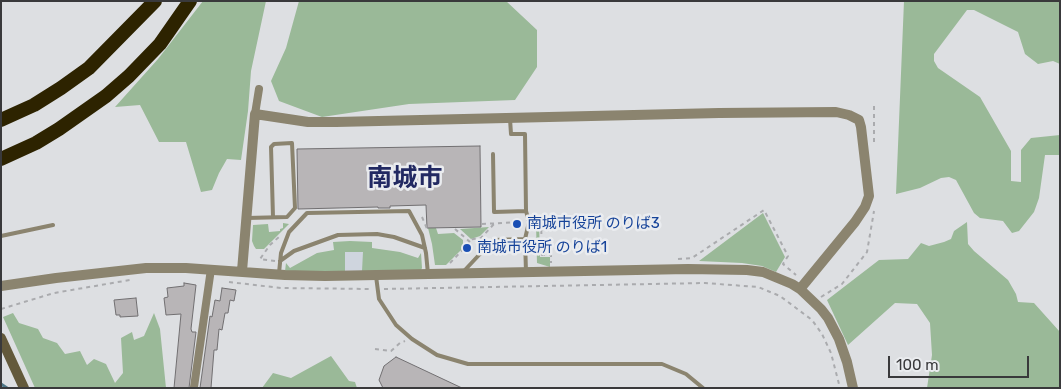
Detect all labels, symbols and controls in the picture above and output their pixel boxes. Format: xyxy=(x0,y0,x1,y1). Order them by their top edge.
district label: 南城市 xyxy=(368,164,442,194)
place label: 南城市役所 のりば3 xyxy=(527,215,660,233)
marker: 南城市役所 のりば3 xyxy=(511,218,523,230)
place label: 南城市役所 のりば1 xyxy=(477,239,607,257)
marker: 南城市役所 のりば1 xyxy=(461,242,473,254)
scale bar xyxy=(891,346,1032,378)
text: 100 m xyxy=(896,356,938,374)

